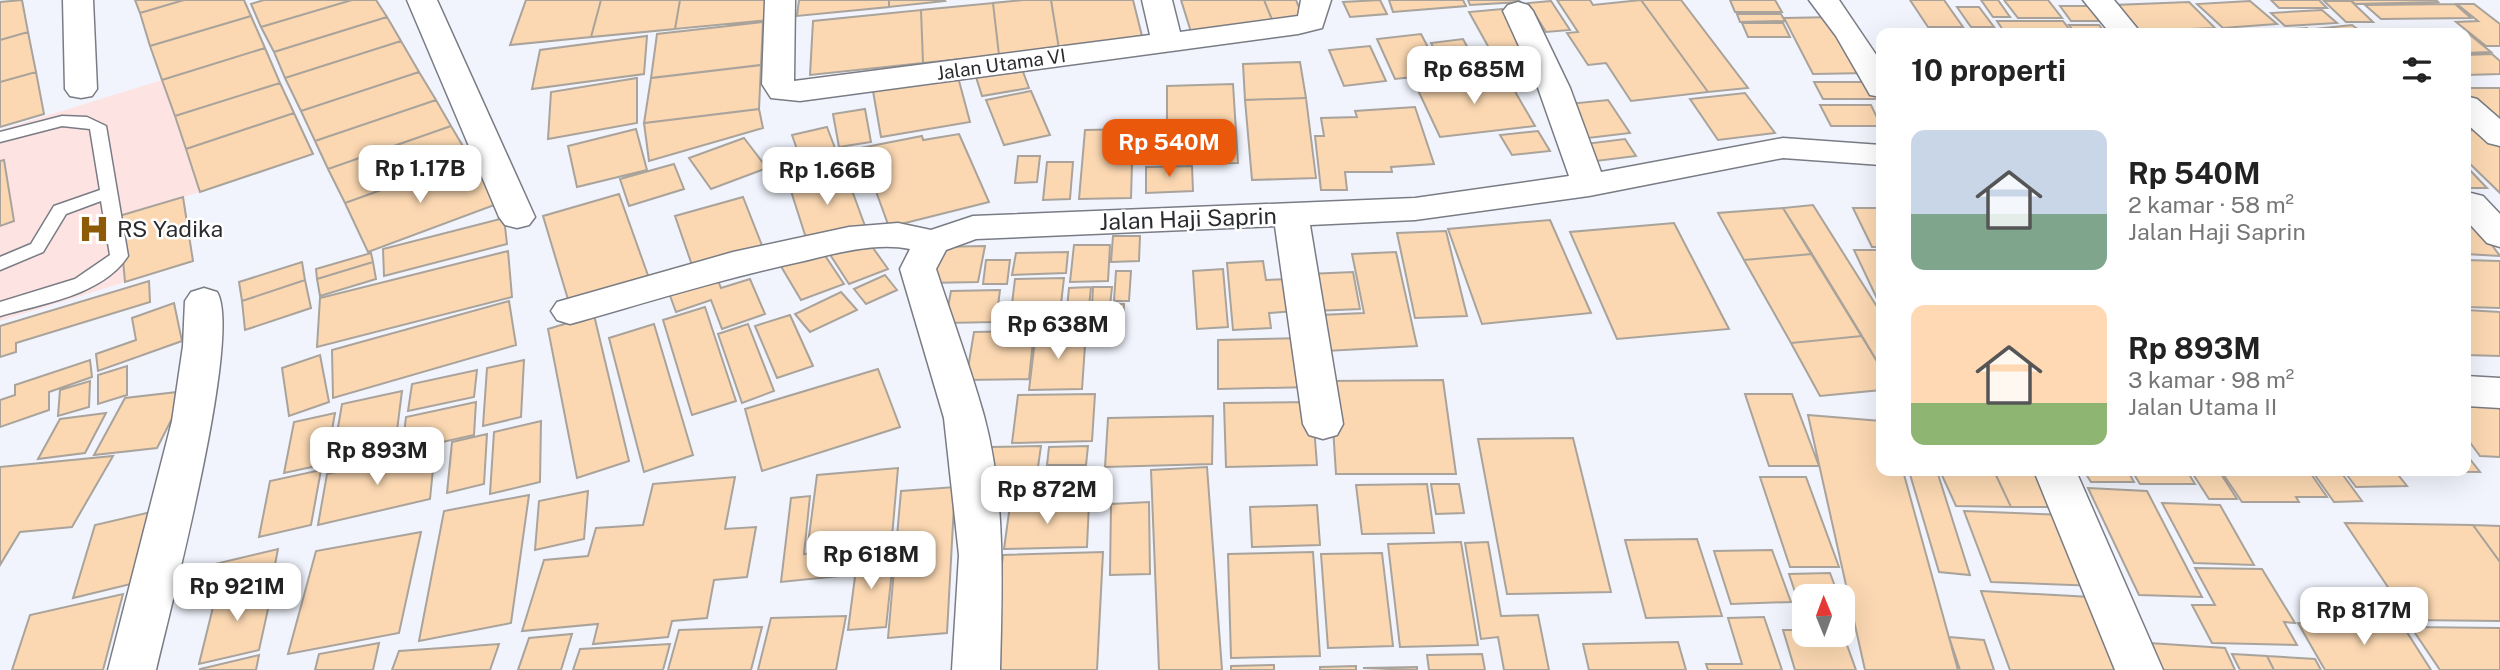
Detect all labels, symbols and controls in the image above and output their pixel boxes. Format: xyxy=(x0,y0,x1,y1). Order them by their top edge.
street label: Jalan Utama VI xyxy=(935,44,1067,84)
pin: Rp 685M xyxy=(1409,46,1539,106)
icon: filters xyxy=(2398,51,2436,89)
text: 10 properti xyxy=(1911,52,2066,88)
text: Rp 685M xyxy=(1423,55,1525,82)
pin: Rp 540M xyxy=(1104,120,1234,179)
text: Rp 540M xyxy=(1118,128,1220,155)
pin: Rp 1.17B xyxy=(348,146,492,205)
pin: Rp 1.66B xyxy=(755,148,899,207)
text: Rp 1.17B xyxy=(374,154,466,181)
text: Rp 540M xyxy=(2128,155,2260,191)
text: Rp 1.66B xyxy=(778,156,876,183)
icon: home xyxy=(1967,158,2051,242)
text: 2 kamar · 58 m² xyxy=(2128,191,2294,218)
street label: Jalan Haji Saprin xyxy=(1099,202,1277,235)
hospital icon: RS Yadika xyxy=(77,212,111,246)
place label: RS Yadika xyxy=(117,215,223,242)
text: Jalan Haji Saprin xyxy=(2128,218,2306,245)
pin: Rp 638M xyxy=(993,302,1123,361)
text: Rp 638M xyxy=(1007,310,1109,337)
text: Rp 893M xyxy=(2128,330,2261,366)
icon: home xyxy=(1967,333,2051,417)
text: 3 kamar · 98 m² xyxy=(2128,366,2294,393)
text: Jalan Utama II xyxy=(2128,393,2277,420)
pin: Rp 893M xyxy=(312,428,442,487)
text: Rp 893M xyxy=(326,436,428,463)
pin: Rp 872M xyxy=(982,466,1112,526)
text: Rp 872M xyxy=(997,475,1097,502)
pin: Rp 618M xyxy=(806,532,936,591)
text: Rp 618M xyxy=(823,540,919,567)
pin: Rp 921M xyxy=(172,564,302,623)
text: Rp 921M xyxy=(189,572,285,599)
north arrow xyxy=(1792,584,1855,648)
map controls xyxy=(1792,584,1855,647)
pin: Rp 817M xyxy=(2299,588,2429,647)
text: Rp 817M xyxy=(2316,596,2412,623)

